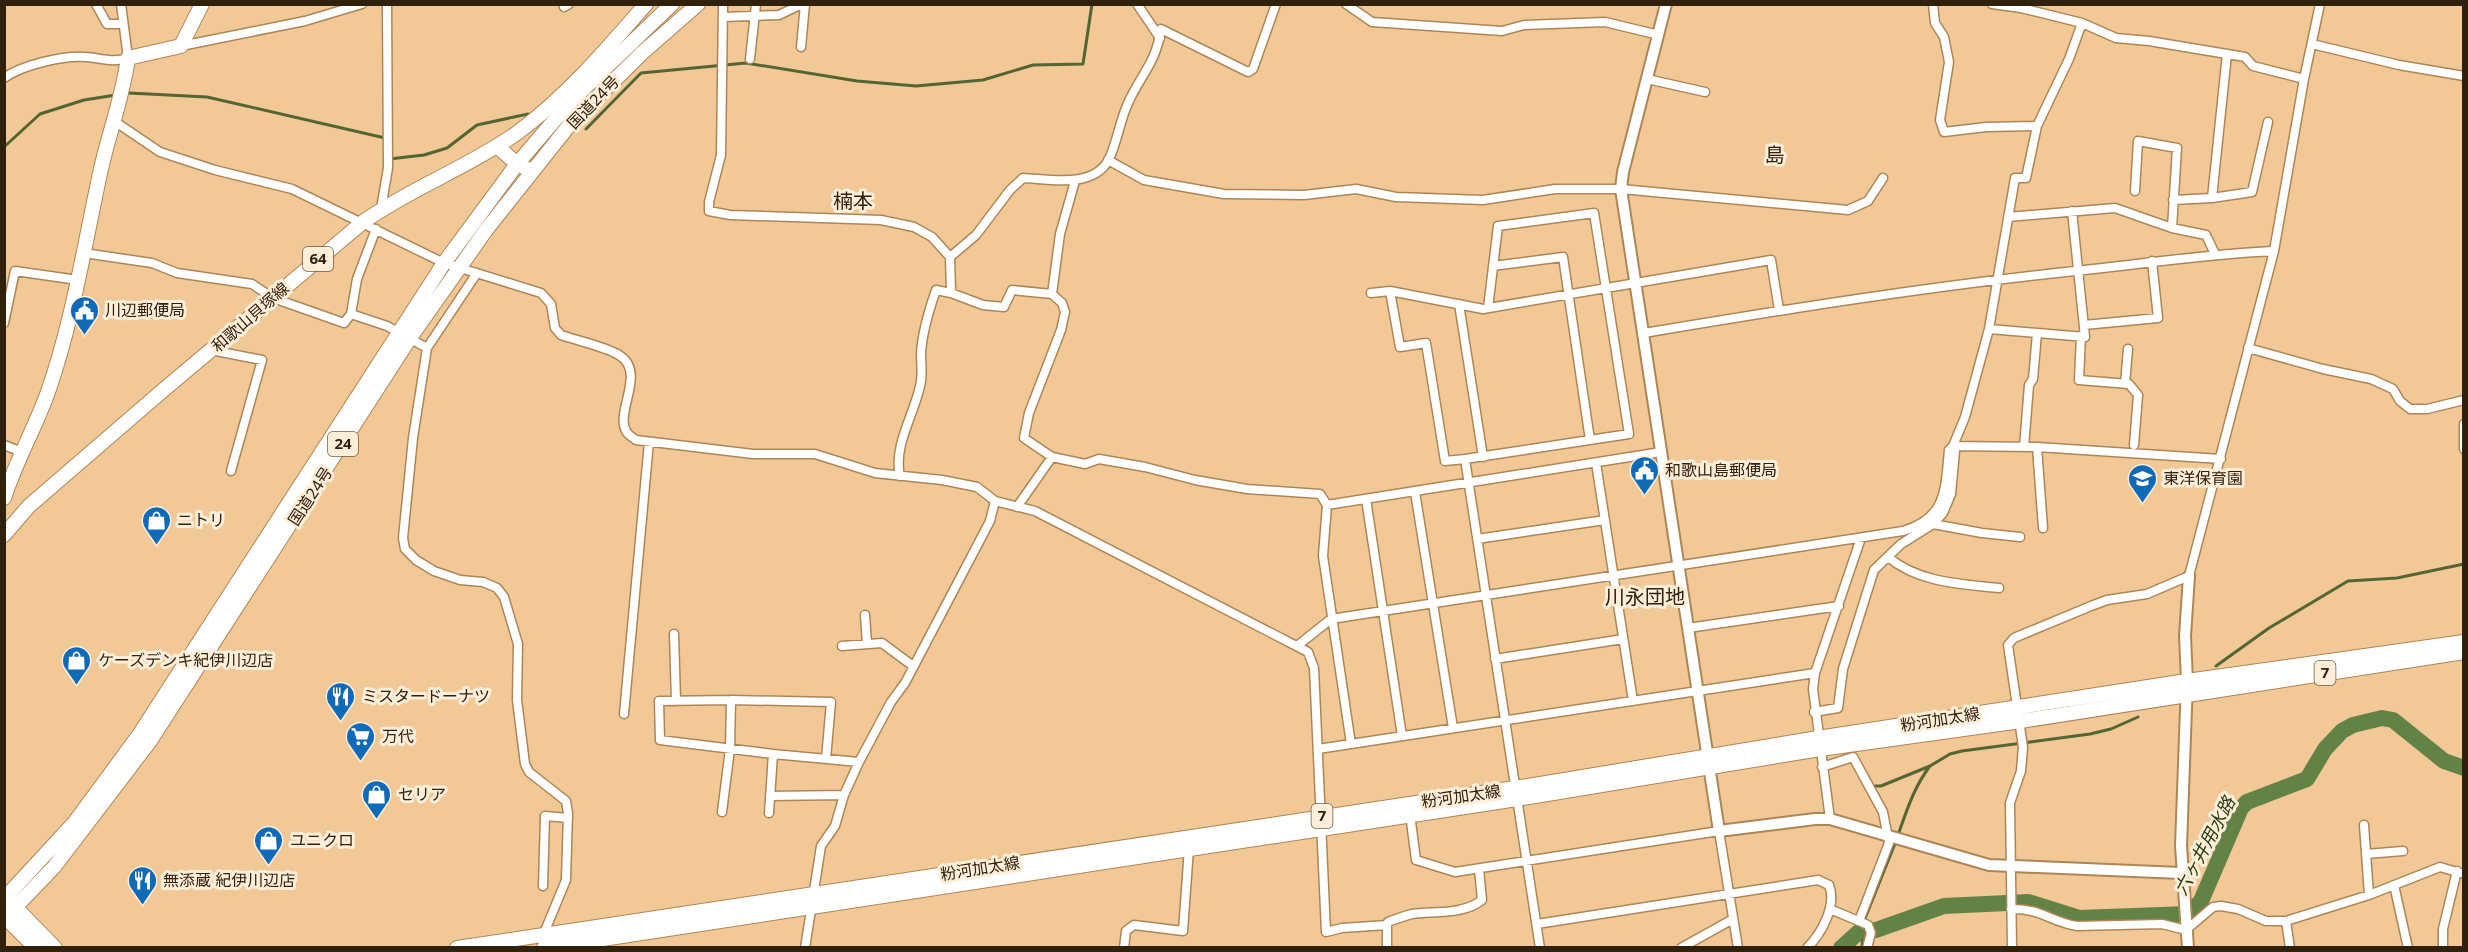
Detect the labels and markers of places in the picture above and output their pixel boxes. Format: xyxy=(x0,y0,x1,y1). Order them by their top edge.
public building icon: 川辺郵便局 xyxy=(68,294,100,336)
place label: 川辺郵便局 xyxy=(105,299,185,321)
public building icon: 和歌山島郵便局 xyxy=(1628,454,1660,496)
place label: 和歌山島郵便局 xyxy=(1665,459,1777,481)
school or university icon: 東洋保育園 xyxy=(2126,462,2158,504)
place label: 東洋保育園 xyxy=(2163,467,2243,489)
shop icon: ニトリ xyxy=(140,504,172,546)
place label: ニトリ xyxy=(177,509,225,531)
shop icon: ケーズデンキ紀伊川辺店 xyxy=(61,644,93,686)
place label: ケーズデンキ紀伊川辺店 xyxy=(98,649,273,671)
restaurant icon: ミスタードーナツ xyxy=(325,680,357,722)
place label: ミスタードーナツ xyxy=(362,685,490,707)
supermarket icon: 万代 xyxy=(345,720,377,762)
place label: 万代 xyxy=(382,725,414,747)
shop icon: セリア xyxy=(361,778,393,820)
place label: セリア xyxy=(398,783,446,805)
shop icon: ユニクロ xyxy=(253,824,285,866)
place label: ユニクロ xyxy=(290,829,354,851)
restaurant icon: 無添蔵 紀伊川辺店 xyxy=(126,864,158,906)
place label: 無添蔵 紀伊川辺店 xyxy=(163,869,295,891)

